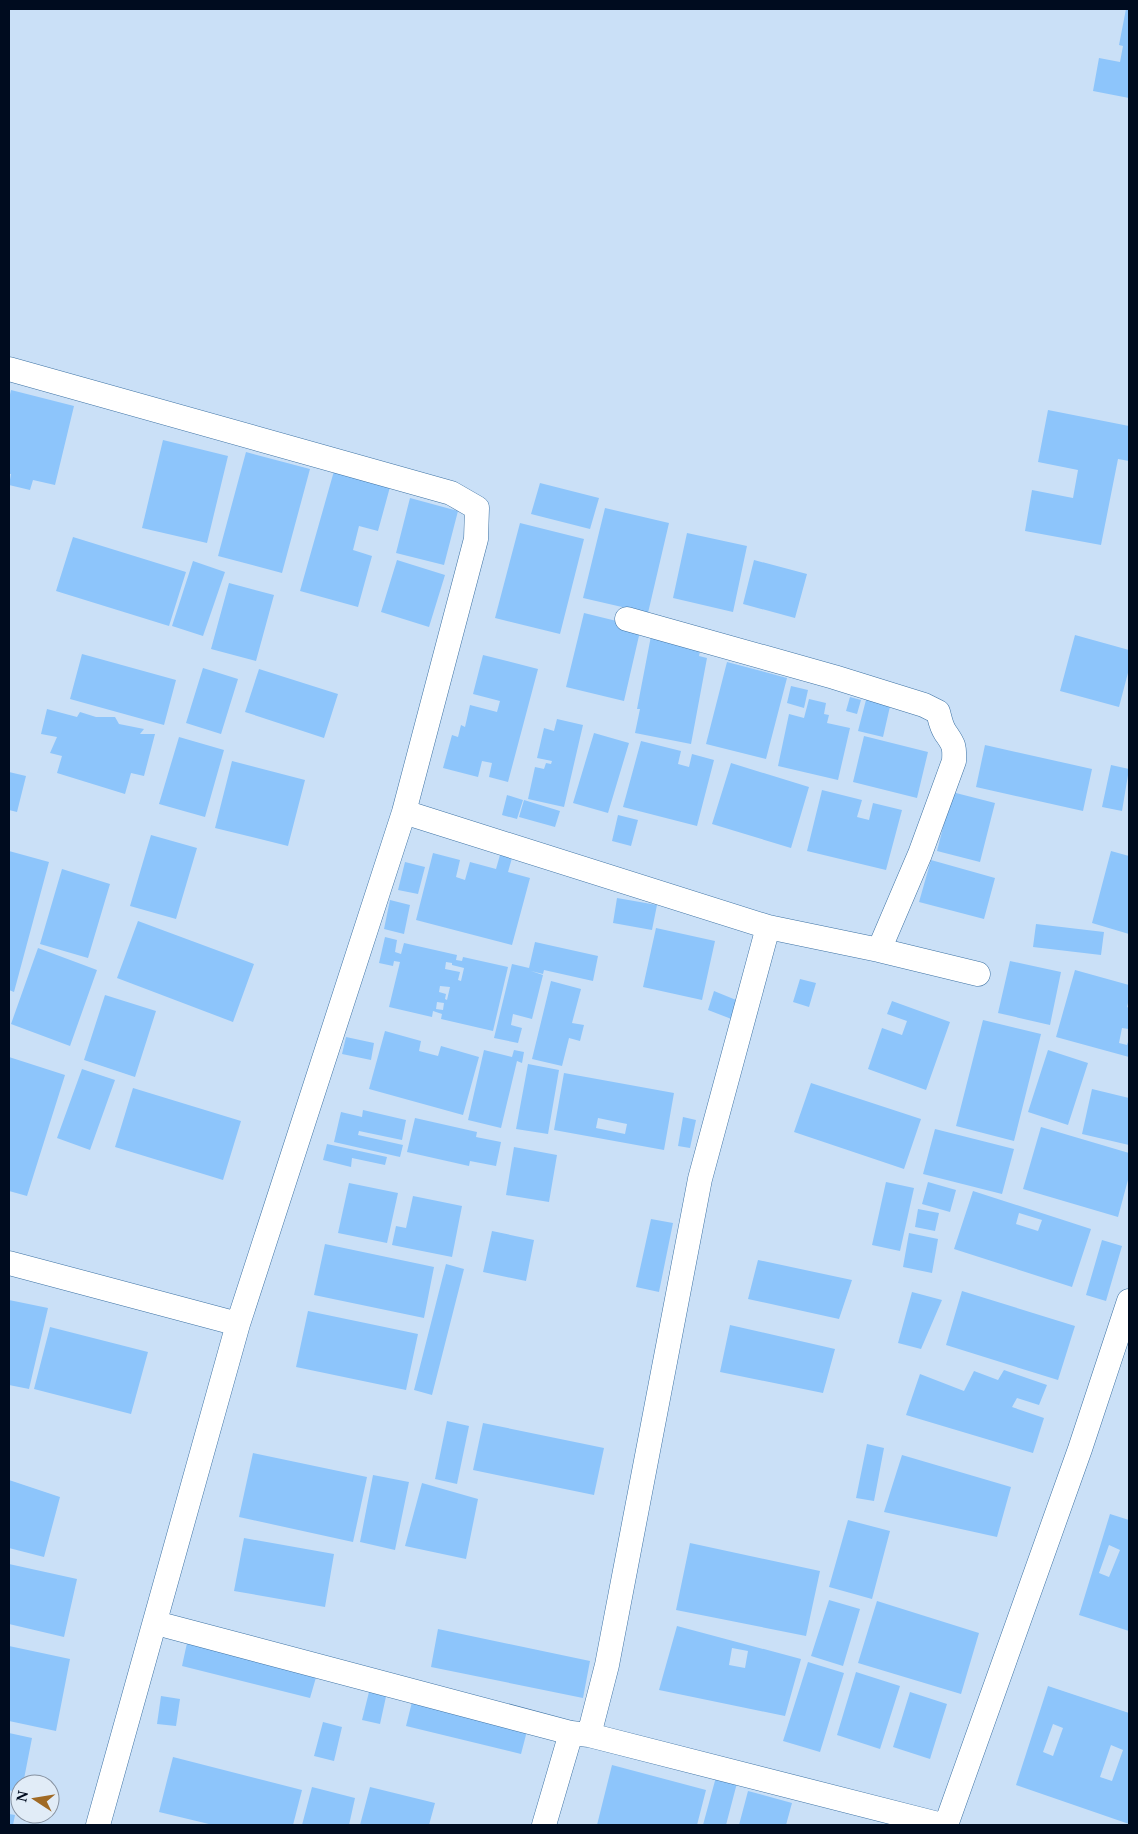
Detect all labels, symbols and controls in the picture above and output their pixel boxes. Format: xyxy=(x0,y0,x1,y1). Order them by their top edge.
north arrow xyxy=(10,1774,60,1824)
text: N xyxy=(11,1789,32,1804)

